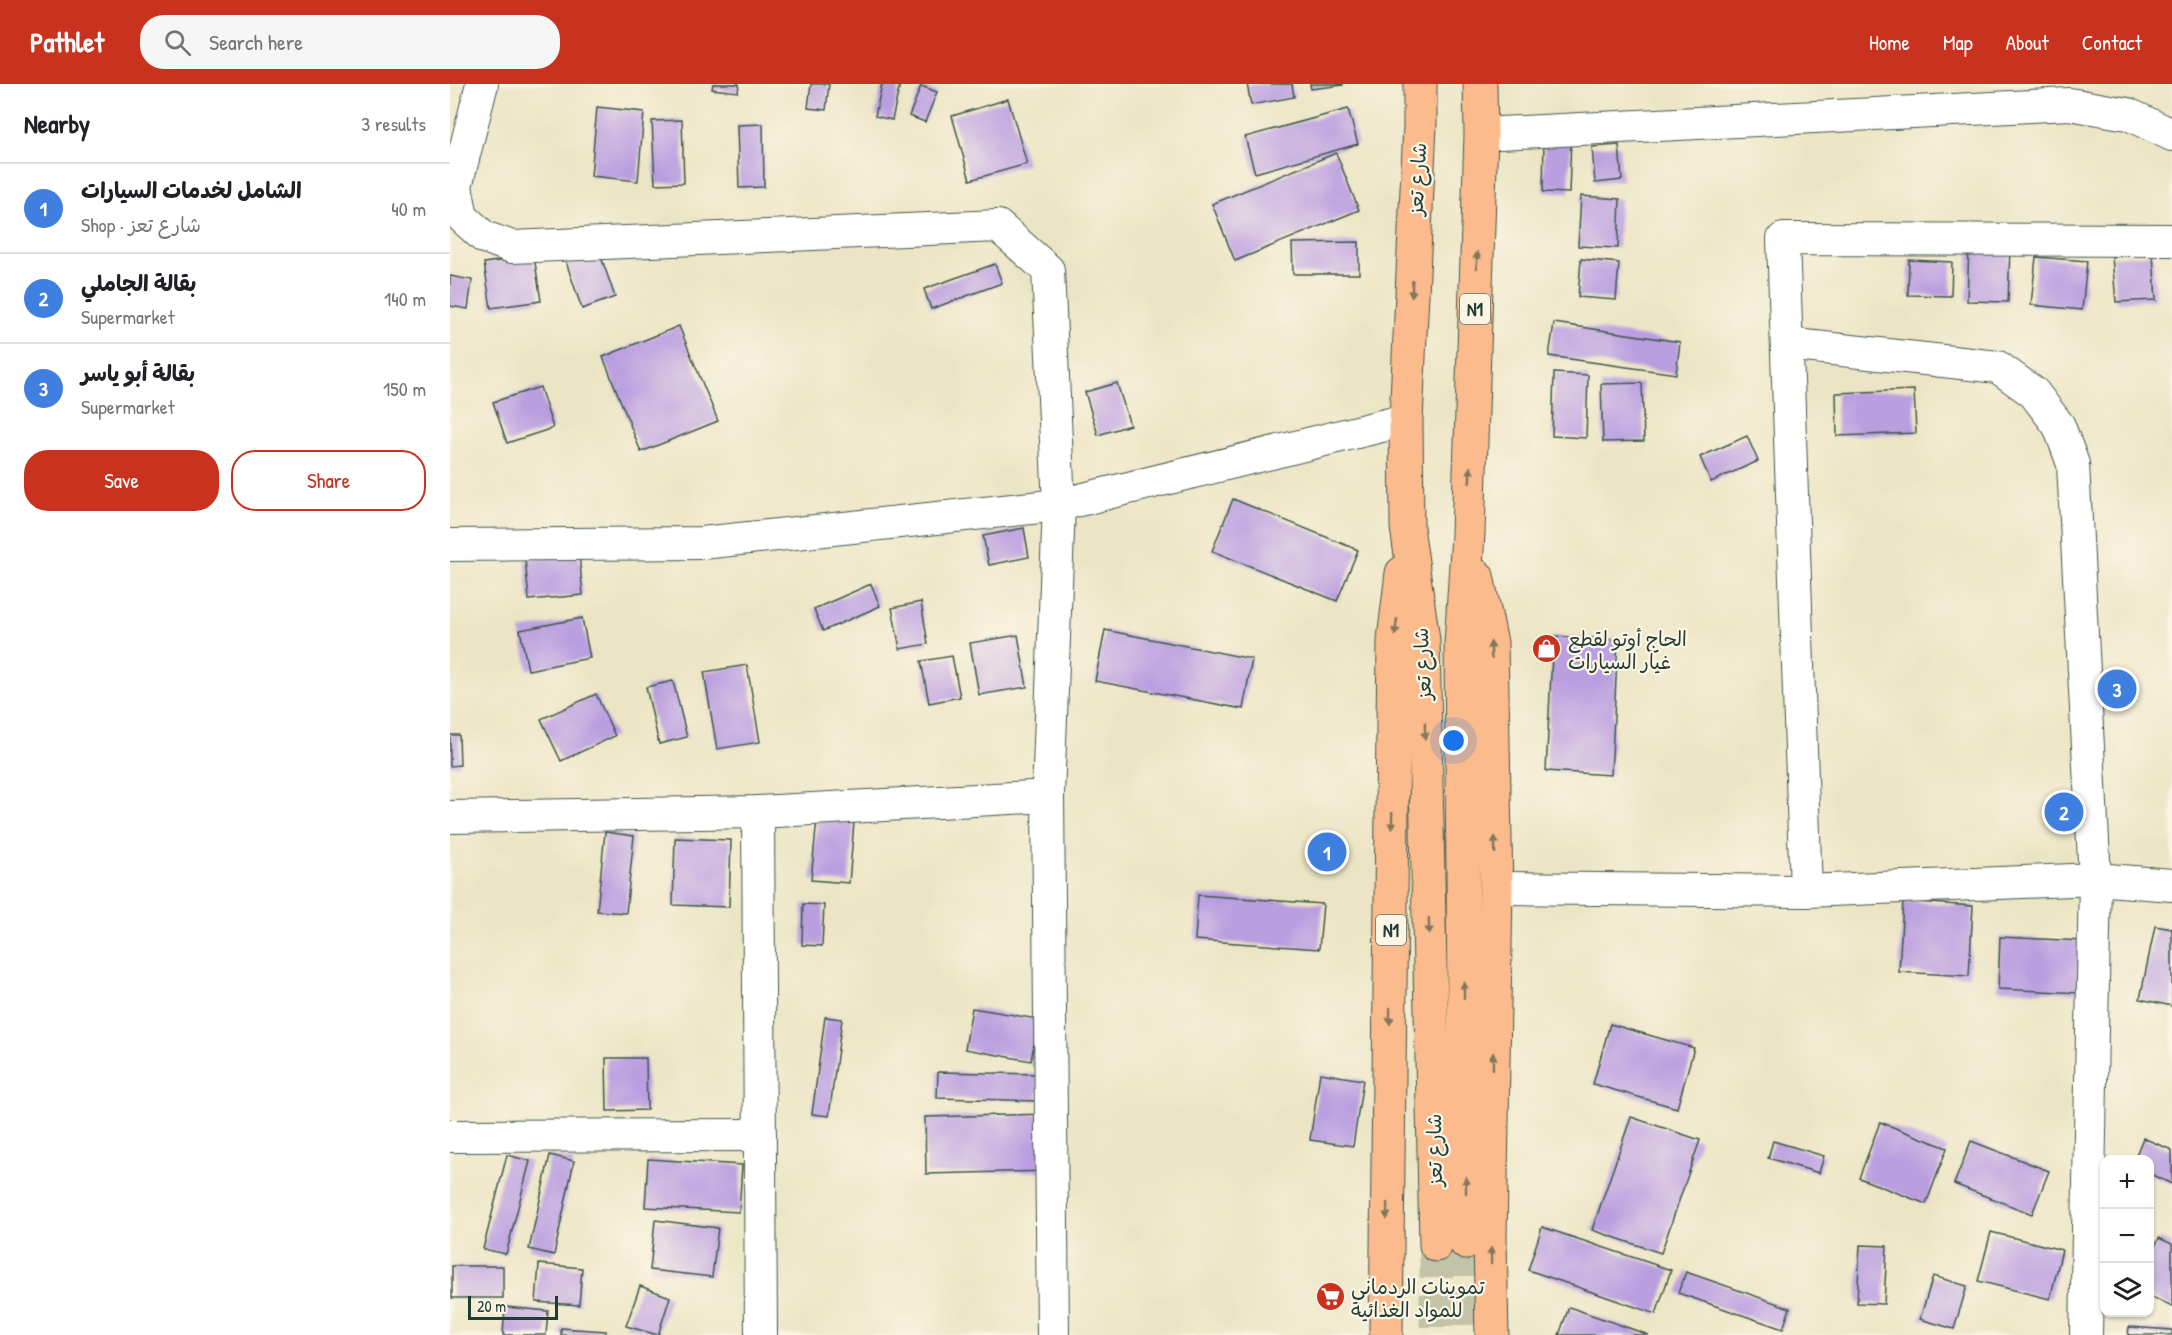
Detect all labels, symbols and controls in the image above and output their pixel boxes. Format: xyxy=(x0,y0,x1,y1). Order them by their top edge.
search box xyxy=(140,15,560,69)
text: Pathlet xyxy=(30,23,104,61)
icon: search xyxy=(161,26,194,59)
text: Search here xyxy=(209,27,303,57)
text: Home xyxy=(1869,28,1910,57)
text: Map xyxy=(1943,28,1973,57)
text: About xyxy=(2006,28,2049,57)
text: Contact xyxy=(2082,28,2142,57)
text: Nearby xyxy=(24,106,90,141)
text: 3 results xyxy=(361,110,426,137)
street label: شارع تعز xyxy=(1402,142,1433,218)
text: الشامل لخدمات السيارات xyxy=(81,175,302,205)
text: 1 xyxy=(40,195,47,222)
text: 40 m xyxy=(391,195,426,222)
text: Shop · شارع تعز xyxy=(81,211,201,238)
one-way arrow xyxy=(1472,250,1482,269)
text: بقالة الجاملي xyxy=(81,268,196,298)
one-way arrow xyxy=(1407,280,1416,299)
text: 2 xyxy=(39,285,48,312)
text: 140 m xyxy=(384,285,426,312)
road number: N1 xyxy=(1460,294,1490,324)
text: Supermarket xyxy=(81,303,175,330)
text: بقالة أبو ياسر xyxy=(81,358,195,388)
text: 3 xyxy=(39,375,48,402)
text: 150 m xyxy=(383,375,426,402)
text: Supermarket xyxy=(81,393,175,420)
button: Save xyxy=(24,450,219,511)
button: Share xyxy=(231,450,426,511)
one-way arrow xyxy=(1465,466,1474,485)
one-way arrow xyxy=(1391,617,1400,636)
place label: الحاج أوتو لقطع غيار السيارات xyxy=(1568,625,1687,675)
street label: شارع تعز xyxy=(1407,627,1438,703)
shop icon: الحاج أوتو لقطع غيار السيارات xyxy=(1531,633,1563,665)
one-way arrow xyxy=(1486,640,1495,659)
pin: 3 xyxy=(2098,666,2136,712)
one-way arrow xyxy=(1420,722,1429,741)
your location xyxy=(1439,726,1468,755)
pin: 2 xyxy=(2044,790,2084,834)
one-way arrow xyxy=(1387,812,1397,831)
pin: 1 xyxy=(1308,830,1346,874)
one-way arrow xyxy=(1490,835,1500,854)
road number: N1 xyxy=(1376,915,1406,945)
one-way arrow xyxy=(1424,917,1434,936)
one-way arrow xyxy=(1459,980,1469,999)
one-way arrow xyxy=(1385,1007,1395,1026)
one-way arrow xyxy=(1488,1051,1498,1070)
street label: شارع تعز xyxy=(1420,1113,1449,1189)
map controls xyxy=(2100,1155,2154,1317)
button: + xyxy=(2100,1155,2154,1209)
one-way arrow xyxy=(1461,1175,1470,1194)
one-way arrow xyxy=(1383,1202,1392,1221)
button: − xyxy=(2100,1209,2154,1263)
one-way arrow xyxy=(1486,1246,1495,1265)
button: layers xyxy=(2100,1263,2154,1317)
place label: تموينات الردماني للمواد الغذائية xyxy=(1351,1273,1485,1323)
supermarket icon: تموينات الردماني للمواد الغذائية xyxy=(1314,1281,1346,1313)
scale bar xyxy=(468,1293,558,1320)
text: 20 m xyxy=(477,1295,506,1317)

